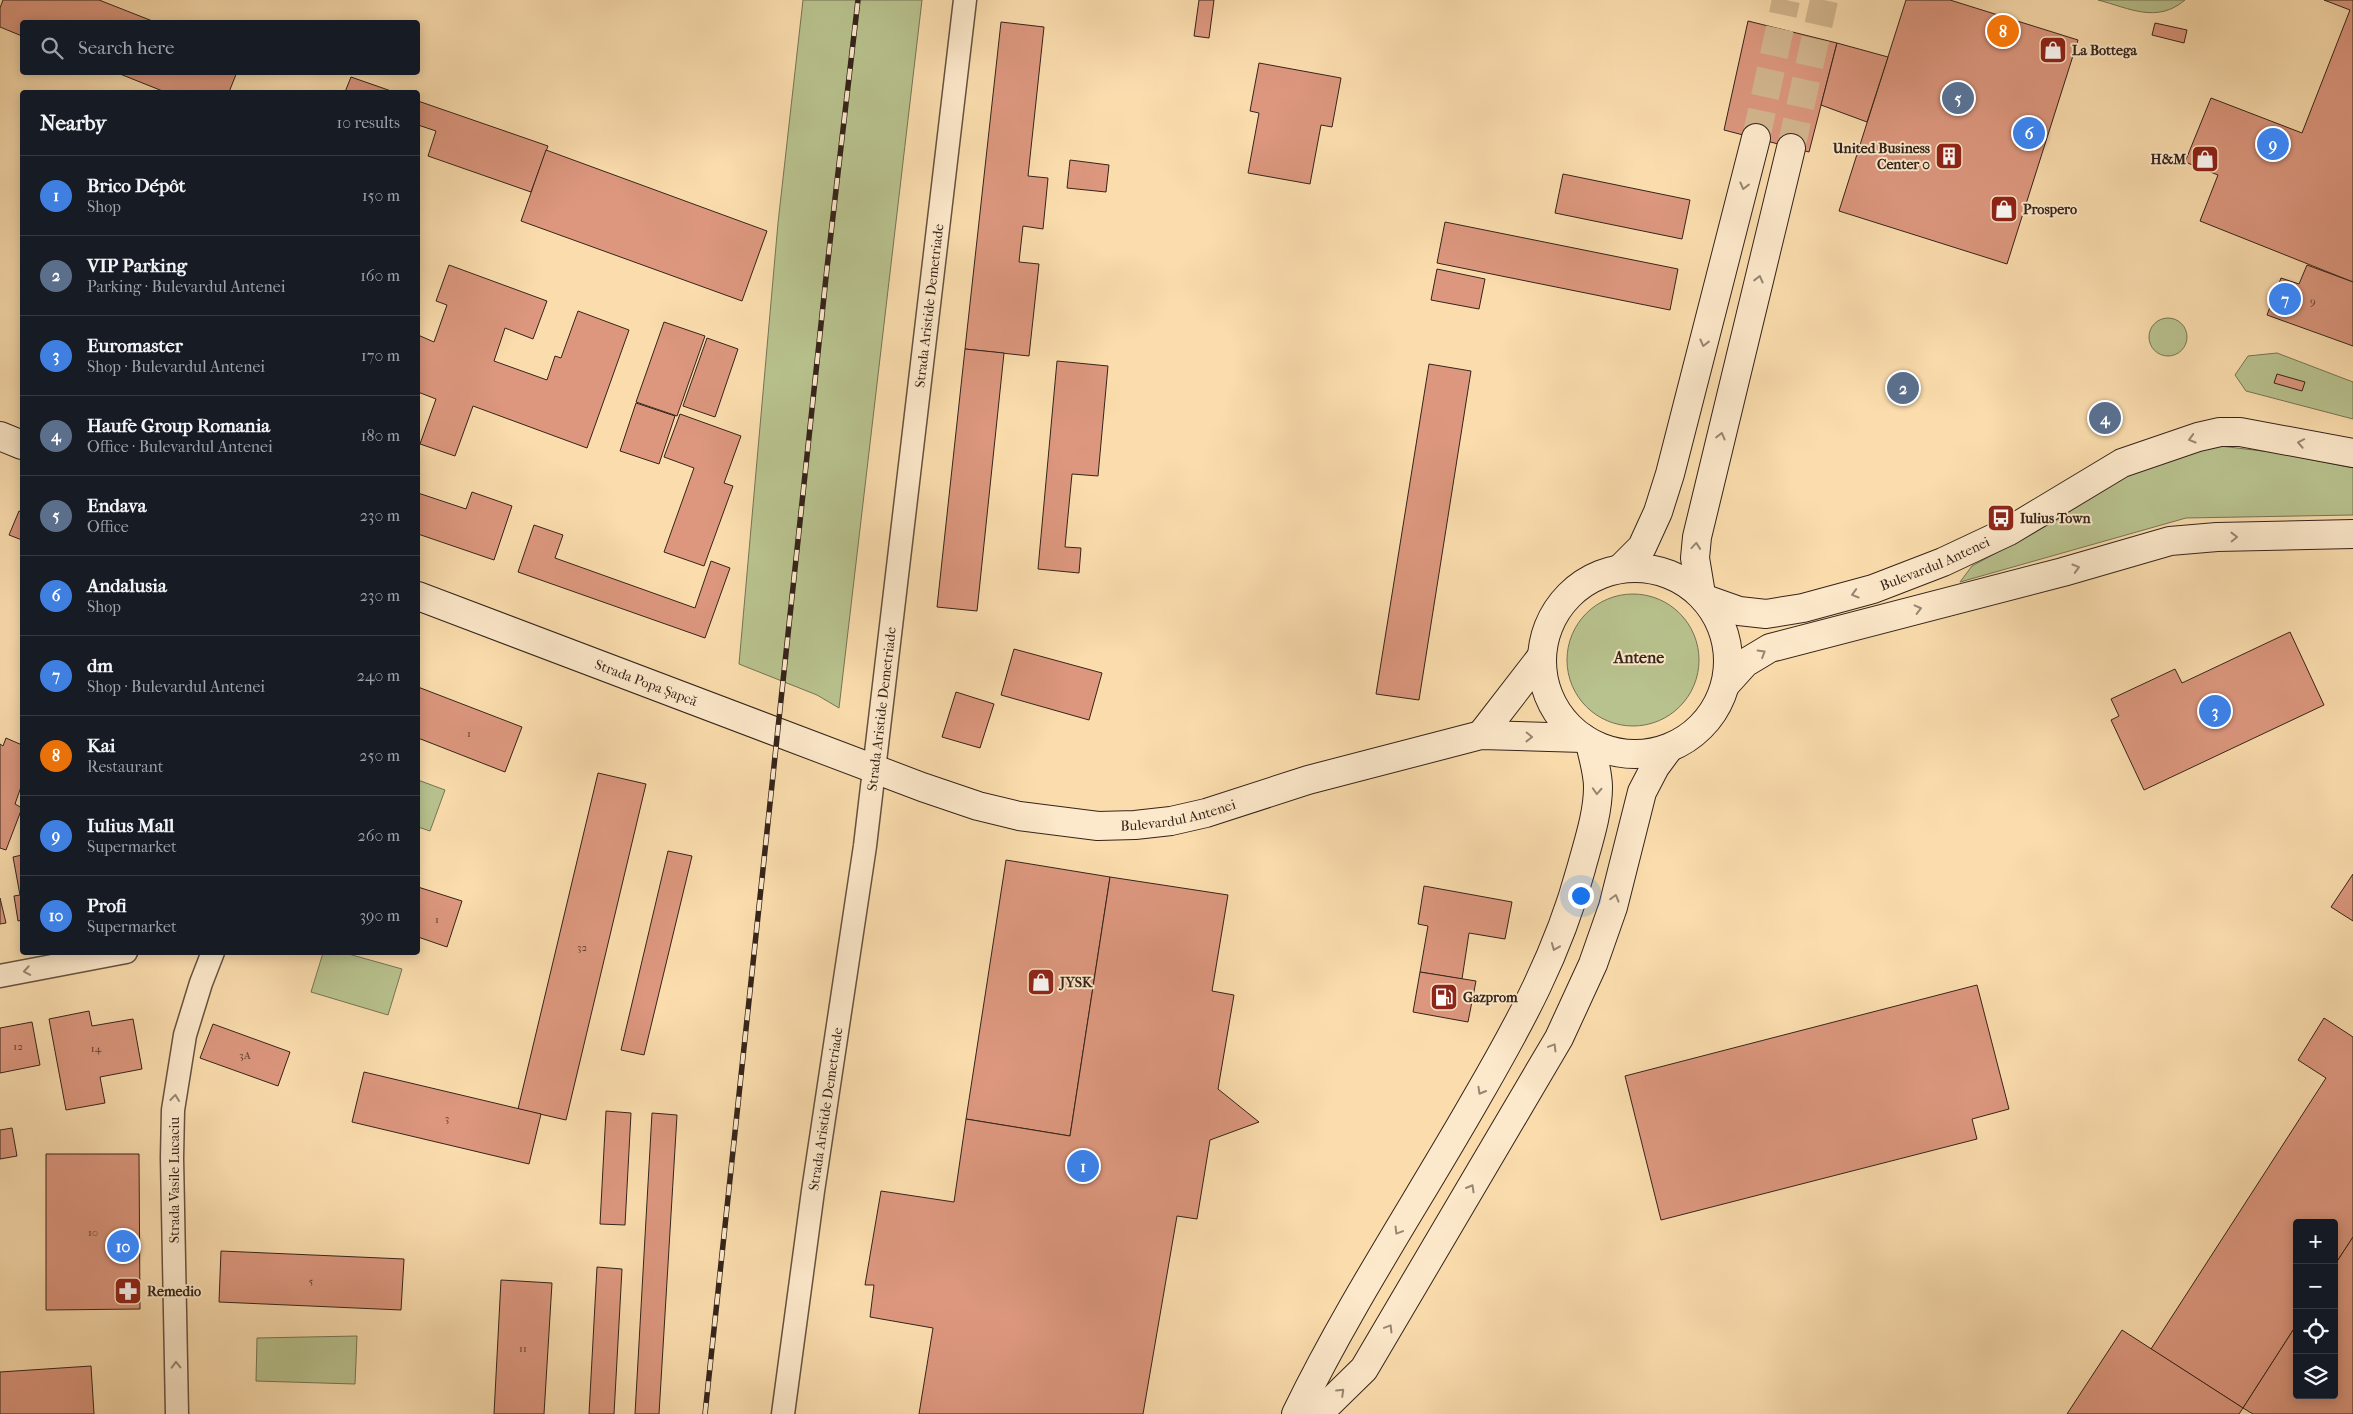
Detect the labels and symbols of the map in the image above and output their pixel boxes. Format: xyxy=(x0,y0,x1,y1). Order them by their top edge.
pin: 8 xyxy=(1987,12,2019,50)
shop icon: La Bottega xyxy=(2038,35,2068,65)
place label: La Bottega xyxy=(2072,42,2137,59)
pin: 5 xyxy=(1942,79,1974,117)
pin: 6 xyxy=(2013,114,2045,152)
pin: 9 xyxy=(2257,125,2289,163)
place label: United Business Center 0 xyxy=(1832,140,1931,173)
building icon: United Business Center 0 xyxy=(1934,141,1964,171)
shop icon: H&M xyxy=(2190,144,2220,174)
place label: H&M xyxy=(2151,151,2186,168)
one-way arrow xyxy=(1739,181,1750,190)
shop icon: Prospero xyxy=(1989,194,2019,224)
place label: Prospero xyxy=(2023,201,2077,218)
street label: Strada Aristide Demetriade xyxy=(911,223,947,389)
one-way arrow xyxy=(1753,274,1764,283)
pin: 7 xyxy=(2269,280,2301,318)
house number: 9 xyxy=(2310,295,2316,308)
one-way arrow xyxy=(1699,338,1709,347)
pin: 2 xyxy=(1887,369,1919,407)
pin: 4 xyxy=(2089,399,2121,437)
one-way arrow xyxy=(1715,432,1726,441)
one-way arrow xyxy=(2188,433,2197,444)
one-way arrow xyxy=(2296,439,2305,449)
bus stop icon: Iulius Town xyxy=(1986,503,2016,533)
place label: Iulius Town xyxy=(2020,510,2092,527)
one-way arrow xyxy=(2230,531,2238,542)
street label: Bulevardul Antenei xyxy=(1877,533,1992,594)
one-way arrow xyxy=(1691,542,1702,550)
one-way arrow xyxy=(2071,564,2079,574)
one-way arrow xyxy=(1851,588,1860,598)
one-way arrow xyxy=(1914,604,1922,614)
street label: Strada Aristide Demetriade xyxy=(863,626,899,792)
district label: Antene xyxy=(1613,648,1664,667)
one-way arrow xyxy=(1757,649,1766,659)
street label: Strada Popa Șapcă xyxy=(593,655,700,710)
pin: 3 xyxy=(2199,692,2231,730)
house number: 1 xyxy=(467,727,471,740)
one-way arrow xyxy=(1526,731,1534,742)
one-way arrow xyxy=(1591,787,1602,795)
street label: Bulevardul Antenei xyxy=(1120,795,1238,834)
your location xyxy=(1568,883,1594,909)
one-way arrow xyxy=(1610,894,1620,902)
house number: 1 xyxy=(435,913,439,926)
house number: 32 xyxy=(577,941,587,954)
one-way arrow xyxy=(1551,942,1561,951)
one-way arrow xyxy=(22,965,31,975)
shop icon: JYSK xyxy=(1026,967,1056,997)
place label: JYSK xyxy=(1058,974,1093,991)
fuel station icon: Gazprom xyxy=(1429,982,1459,1012)
place label: Gazprom xyxy=(1463,989,1518,1006)
street label: Strada Aristide Demetriade xyxy=(805,1026,846,1192)
house number: 12 xyxy=(13,1040,23,1053)
house number: 14 xyxy=(91,1042,102,1055)
one-way arrow xyxy=(1547,1044,1557,1053)
house number: 3A xyxy=(239,1049,252,1062)
one-way arrow xyxy=(1477,1086,1487,1095)
one-way arrow xyxy=(169,1094,180,1102)
house number: 3 xyxy=(445,1112,449,1125)
street label: Strada Vasile Lucaciu xyxy=(166,1117,183,1243)
pin: 1 xyxy=(1067,1147,1099,1185)
one-way arrow xyxy=(1465,1184,1475,1193)
house number: 10 xyxy=(88,1226,98,1239)
one-way arrow xyxy=(1395,1226,1405,1235)
pin: 10 xyxy=(107,1227,139,1265)
house number: 5 xyxy=(309,1275,314,1288)
pharmacy icon: Remedio xyxy=(113,1276,143,1306)
place label: Remedio xyxy=(147,1283,201,1300)
one-way arrow xyxy=(1382,1324,1392,1333)
house number: 11 xyxy=(519,1342,527,1355)
one-way arrow xyxy=(171,1361,181,1369)
one-way arrow xyxy=(1335,1389,1344,1398)

